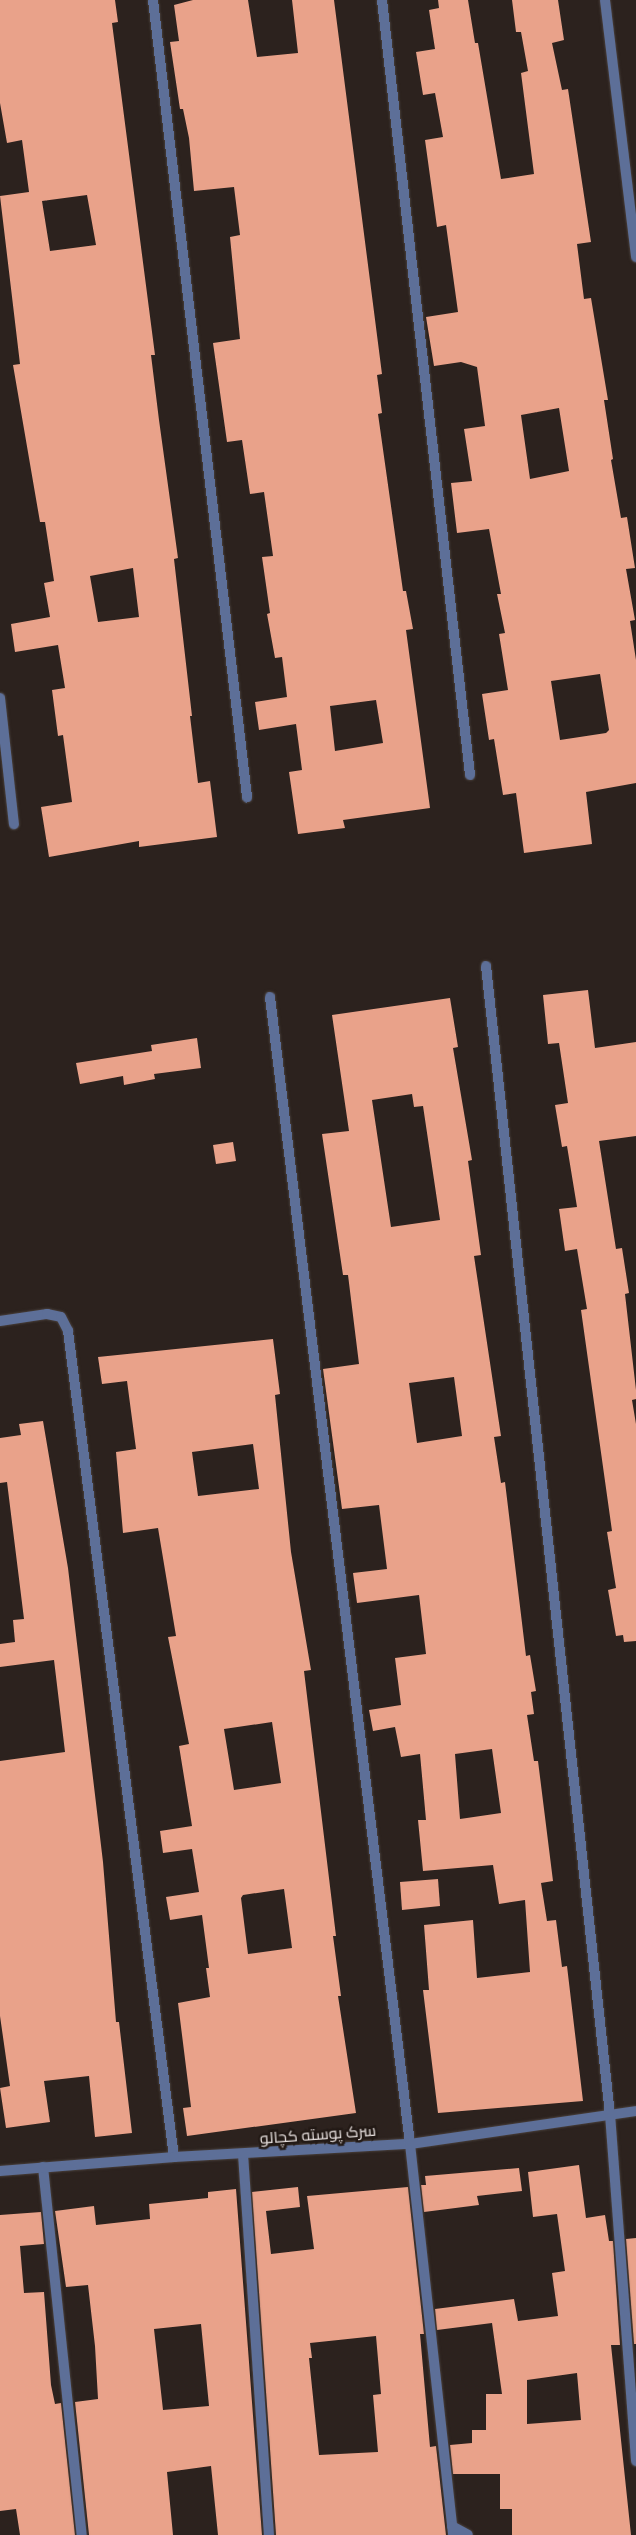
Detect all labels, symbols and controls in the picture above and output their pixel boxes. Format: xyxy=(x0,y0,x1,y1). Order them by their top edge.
street label: سرک پوسته کچالو xyxy=(259,2121,377,2149)

